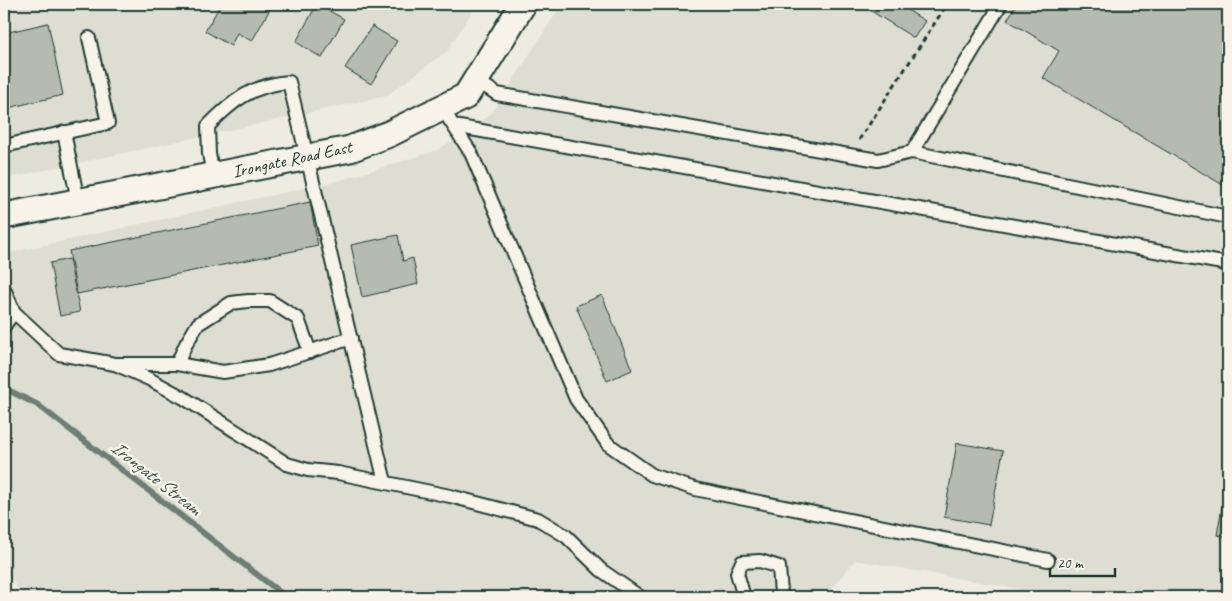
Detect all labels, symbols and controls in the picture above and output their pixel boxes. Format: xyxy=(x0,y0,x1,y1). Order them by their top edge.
street label: Irongate Road East xyxy=(230,135,356,182)
water label: Irongate Stream xyxy=(106,435,208,522)
scale bar xyxy=(1050,546,1114,578)
text: 20 m xyxy=(1057,554,1084,573)

